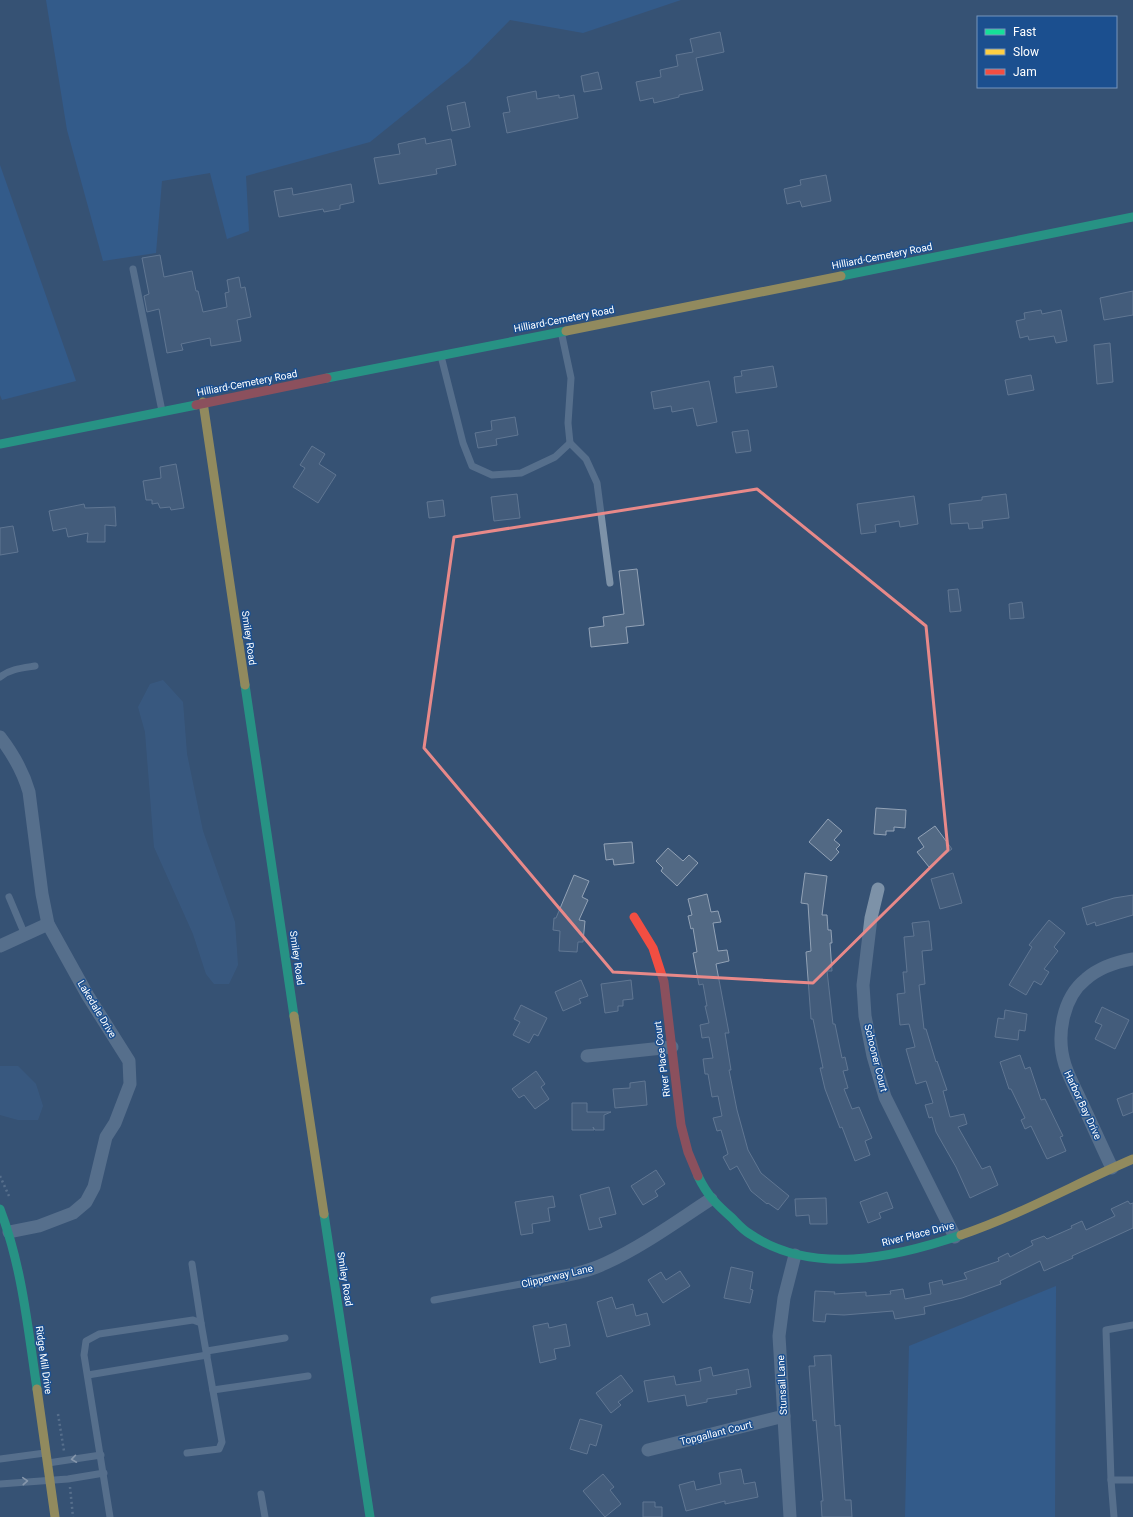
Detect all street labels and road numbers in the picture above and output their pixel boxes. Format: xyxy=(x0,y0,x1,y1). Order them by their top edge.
street label: Hilliard-Cemetery Road xyxy=(831,241,933,271)
street label: Hilliard-Cemetery Road xyxy=(513,304,615,334)
street label: Hilliard-Cemetery Road xyxy=(196,368,298,398)
street label: Smiley Road xyxy=(240,610,258,666)
street label: Smiley Road xyxy=(288,930,306,986)
street label: Lakedale Drive xyxy=(76,978,118,1040)
street label: River Place Court xyxy=(652,1020,672,1098)
street label: Schooner Court xyxy=(862,1023,890,1093)
street label: Harbor Bay Drive xyxy=(1062,1069,1104,1141)
street label: River Place Drive xyxy=(881,1220,955,1248)
street label: Smiley Road xyxy=(335,1251,355,1307)
street label: Clipperway Lane xyxy=(520,1262,594,1290)
street label: Ridge Mill Drive xyxy=(34,1325,54,1395)
street label: Stunsail Lane xyxy=(775,1355,789,1415)
street label: Topgallant Court xyxy=(679,1419,753,1447)

